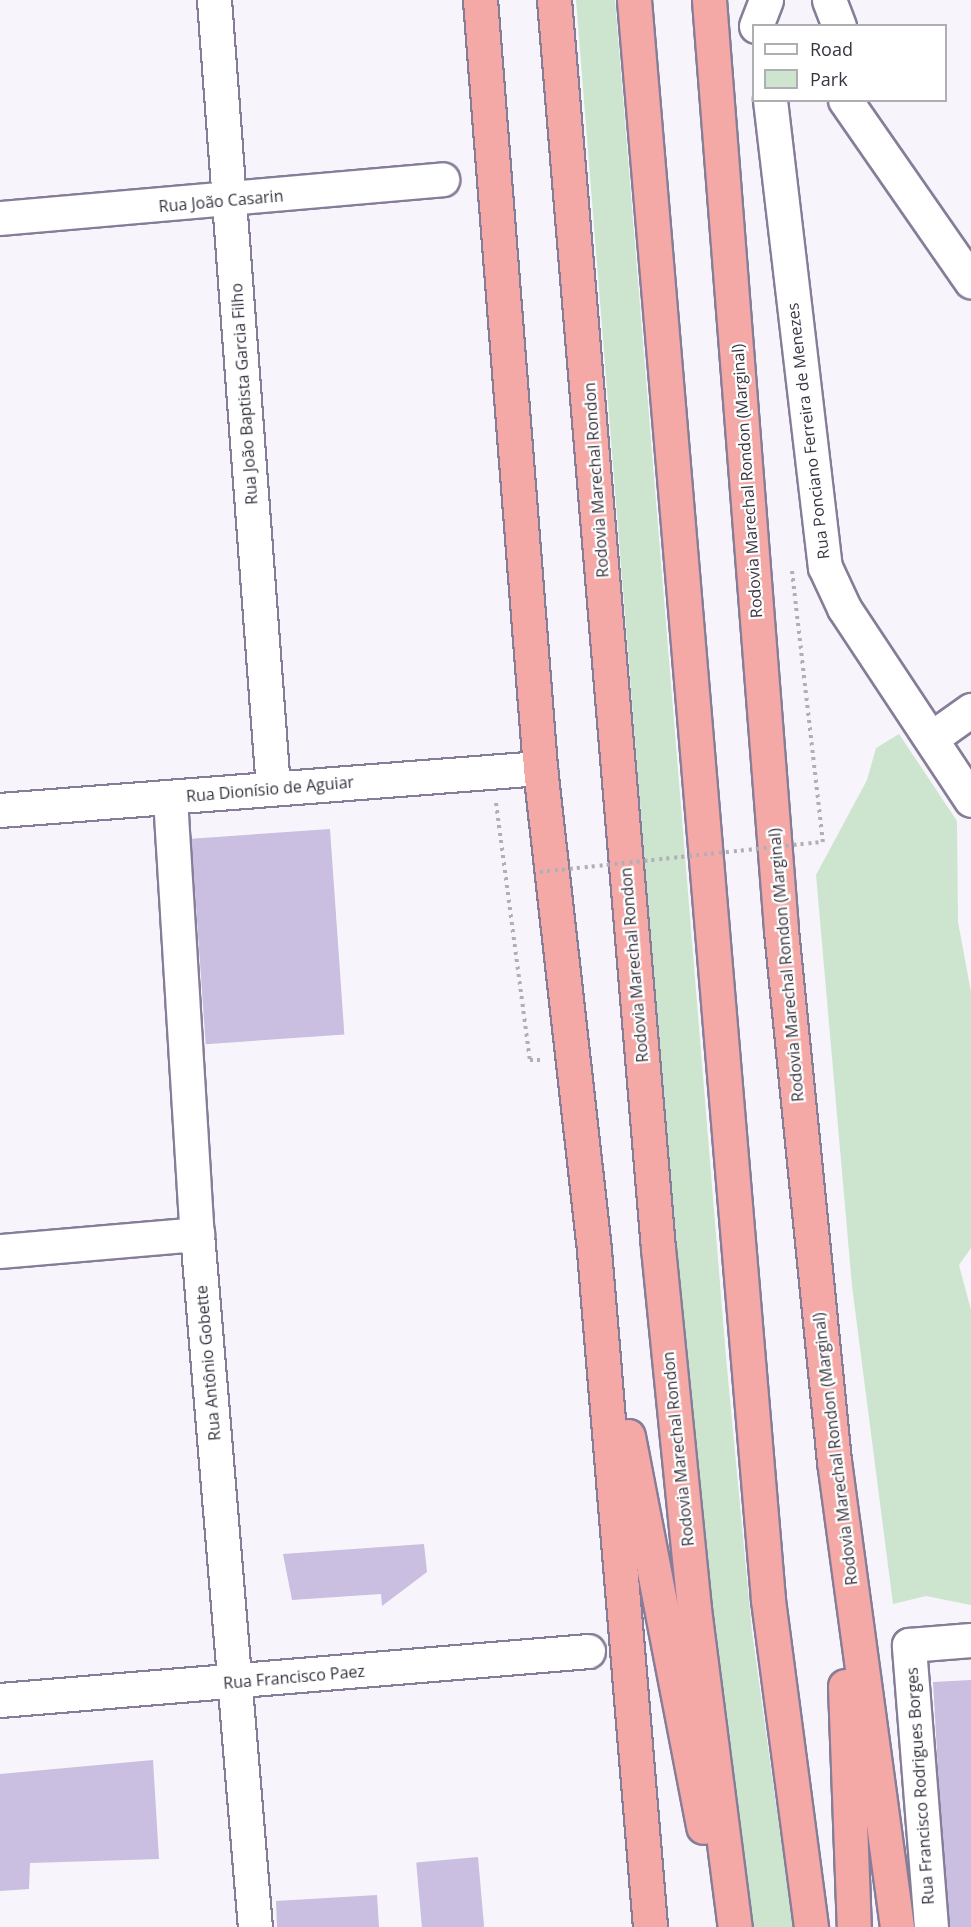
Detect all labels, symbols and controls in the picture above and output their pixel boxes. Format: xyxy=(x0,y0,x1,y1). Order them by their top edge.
legend xyxy=(752,24,947,102)
text: Road xyxy=(810,37,853,61)
text: Park xyxy=(810,67,848,91)
street label: Rua João Casarin xyxy=(158,186,284,216)
street label: Rua João Baptista Garcia Filho xyxy=(227,283,261,505)
street label: Rua Ponciano Ferreira de Menezes xyxy=(783,302,833,560)
street label: Rodovia Marechal Rondon (Marginal) xyxy=(728,343,766,619)
street label: Rodovia Marechal Rondon xyxy=(580,382,612,578)
street label: Rua Dionísio de Aguiar xyxy=(185,772,355,806)
street label: Rodovia Marechal Rondon (Marginal) xyxy=(764,827,808,1103)
street label: Rodovia Marechal Rondon xyxy=(616,867,652,1063)
street label: Rua Antônio Gobette xyxy=(192,1284,224,1442)
street label: Rodovia Marechal Rondon (Marginal) xyxy=(809,1311,861,1587)
street label: Rodovia Marechal Rondon xyxy=(658,1351,698,1547)
street label: Rua Francisco Paez xyxy=(222,1661,366,1693)
street label: Rua Francisco Rodrigues Borges xyxy=(902,1667,938,1905)

